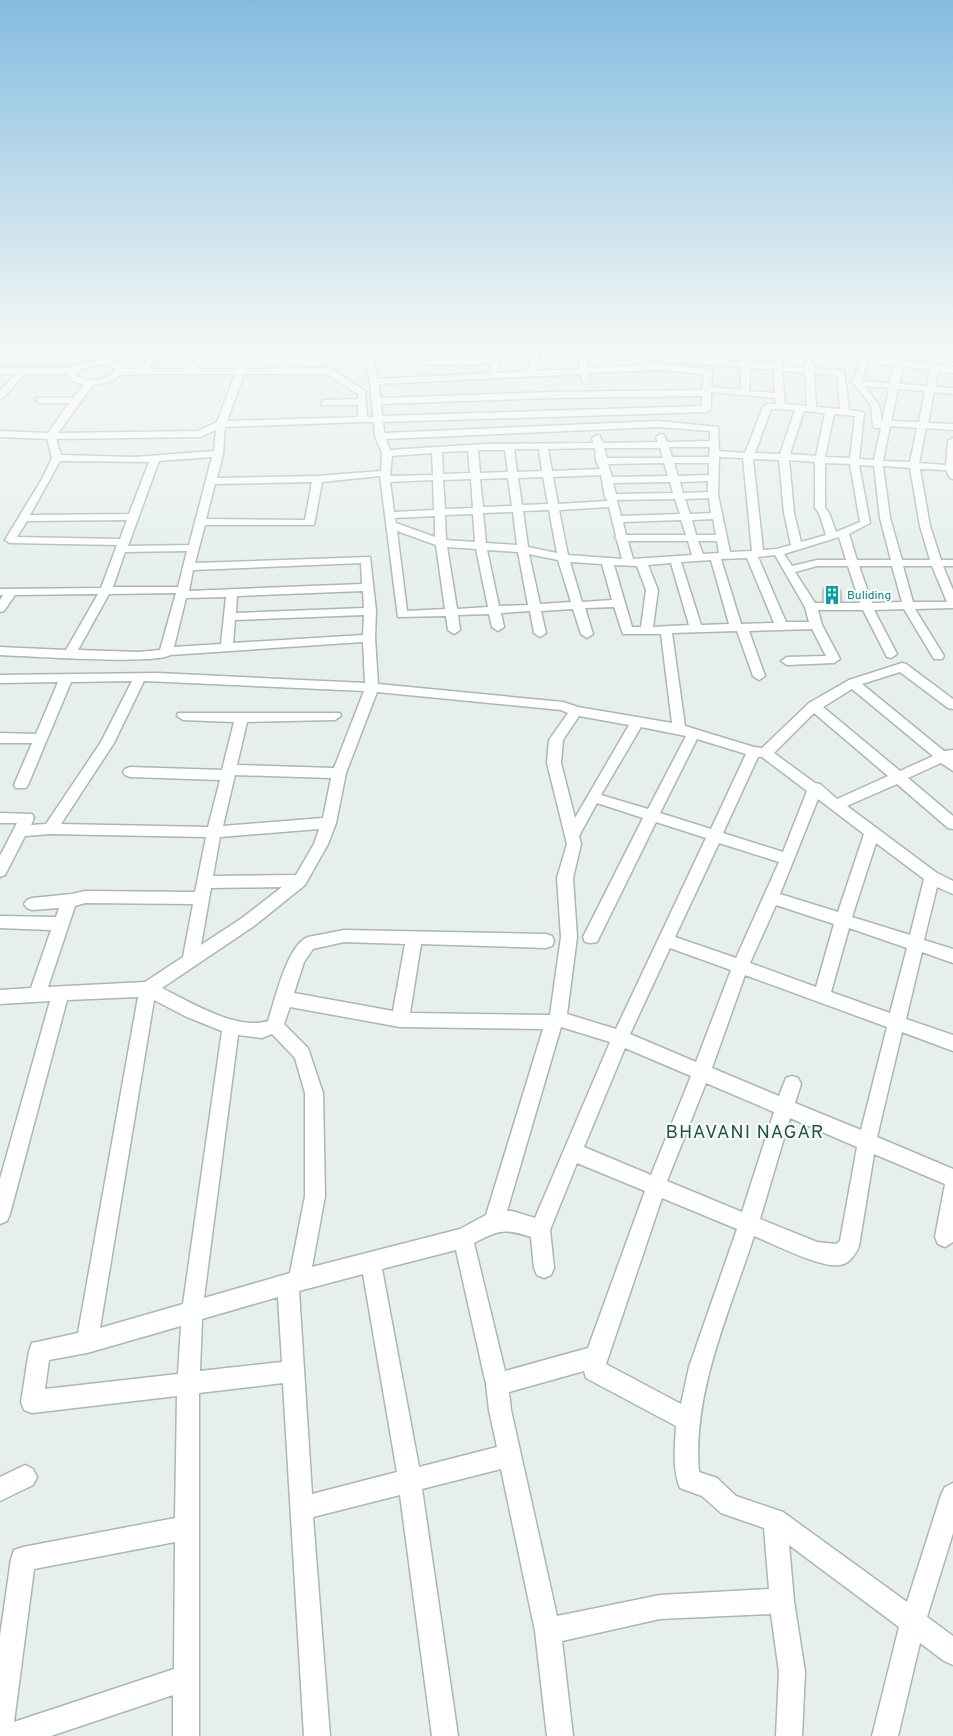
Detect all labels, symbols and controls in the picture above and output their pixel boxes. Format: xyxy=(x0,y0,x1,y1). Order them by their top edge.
building icon: Buliding xyxy=(821,584,843,606)
place label: Buliding xyxy=(847,588,891,604)
district label: BHAVANI NAGAR xyxy=(666,1121,824,1145)

